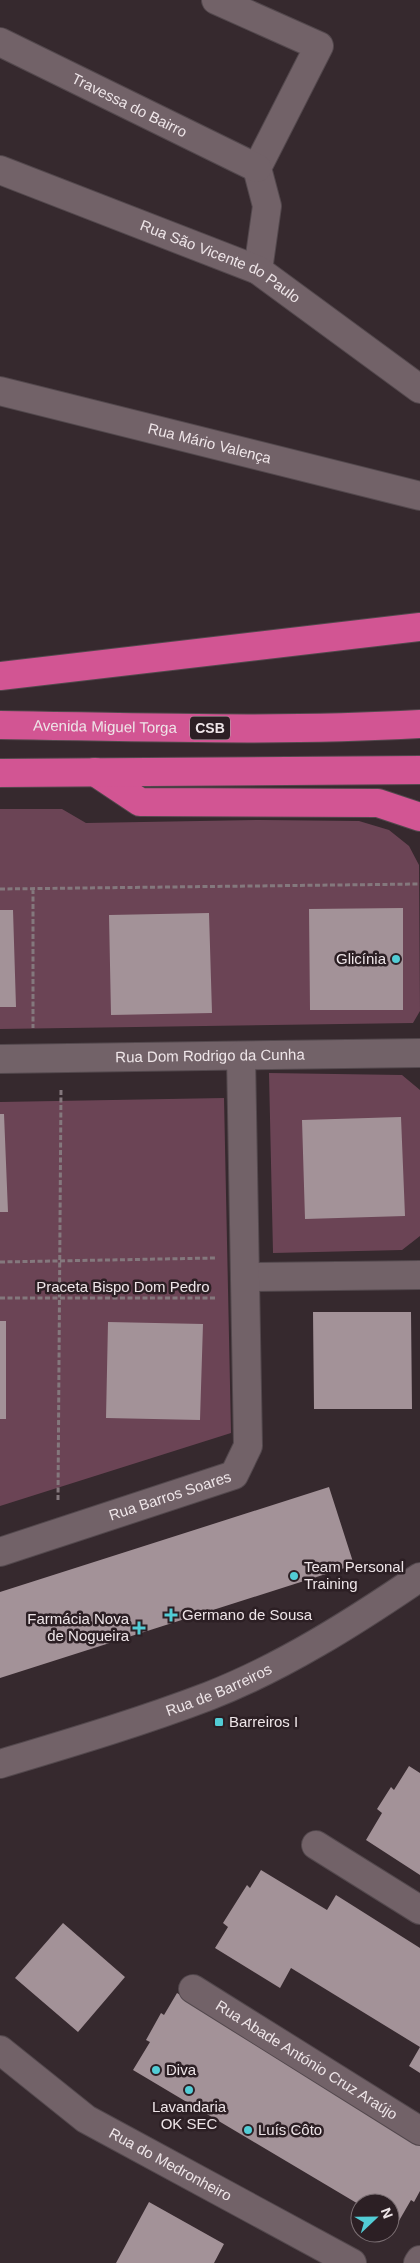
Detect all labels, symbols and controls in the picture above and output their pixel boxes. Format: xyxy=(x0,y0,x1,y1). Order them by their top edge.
street label: Travessa do Bairro xyxy=(69,70,190,140)
street label: Rua São Vicente do Paulo xyxy=(138,216,304,306)
street label: Rua Mário Valença xyxy=(146,419,274,467)
road number: CSB xyxy=(190,716,230,740)
street label: Avenida Miguel Torga xyxy=(33,717,178,736)
place label: Glicínia xyxy=(336,950,387,967)
marker: Glicínia xyxy=(390,953,402,965)
street label: Rua Dom Rodrigo da Cunha xyxy=(115,1046,305,1065)
street label: Praceta Bispo Dom Pedro xyxy=(36,1278,210,1295)
street label: Rua Barros Soares xyxy=(107,1468,233,1524)
place label: Team Personal Training xyxy=(304,1558,404,1592)
marker: Team Personal Training xyxy=(288,1570,300,1582)
place label: Germano de Sousa xyxy=(182,1606,313,1623)
marker: Germano de Sousa xyxy=(164,1608,178,1622)
place label: Farmácia Nova de Nogueira xyxy=(27,1610,130,1644)
marker: Farmácia Nova de Nogueira xyxy=(133,1622,145,1634)
street label: Rua de Barreiros xyxy=(163,1660,274,1719)
place label: Barreiros I xyxy=(229,1713,298,1730)
marker: Barreiros I xyxy=(213,1716,225,1728)
street label: Rua Abade António Cruz Araújo xyxy=(213,1996,401,2123)
place label: Diva xyxy=(166,2061,197,2078)
marker: Diva xyxy=(150,2064,162,2076)
marker: Lavandaria OK SEC xyxy=(183,2084,195,2096)
place label: Lavandaria OK SEC xyxy=(152,2098,227,2132)
place label: Luís Côto xyxy=(258,2121,322,2138)
street label: Rua do Medronheiro xyxy=(106,2124,235,2204)
marker: Luís Côto xyxy=(242,2124,254,2136)
north arrow xyxy=(350,2193,400,2243)
text: N xyxy=(378,2205,396,2221)

